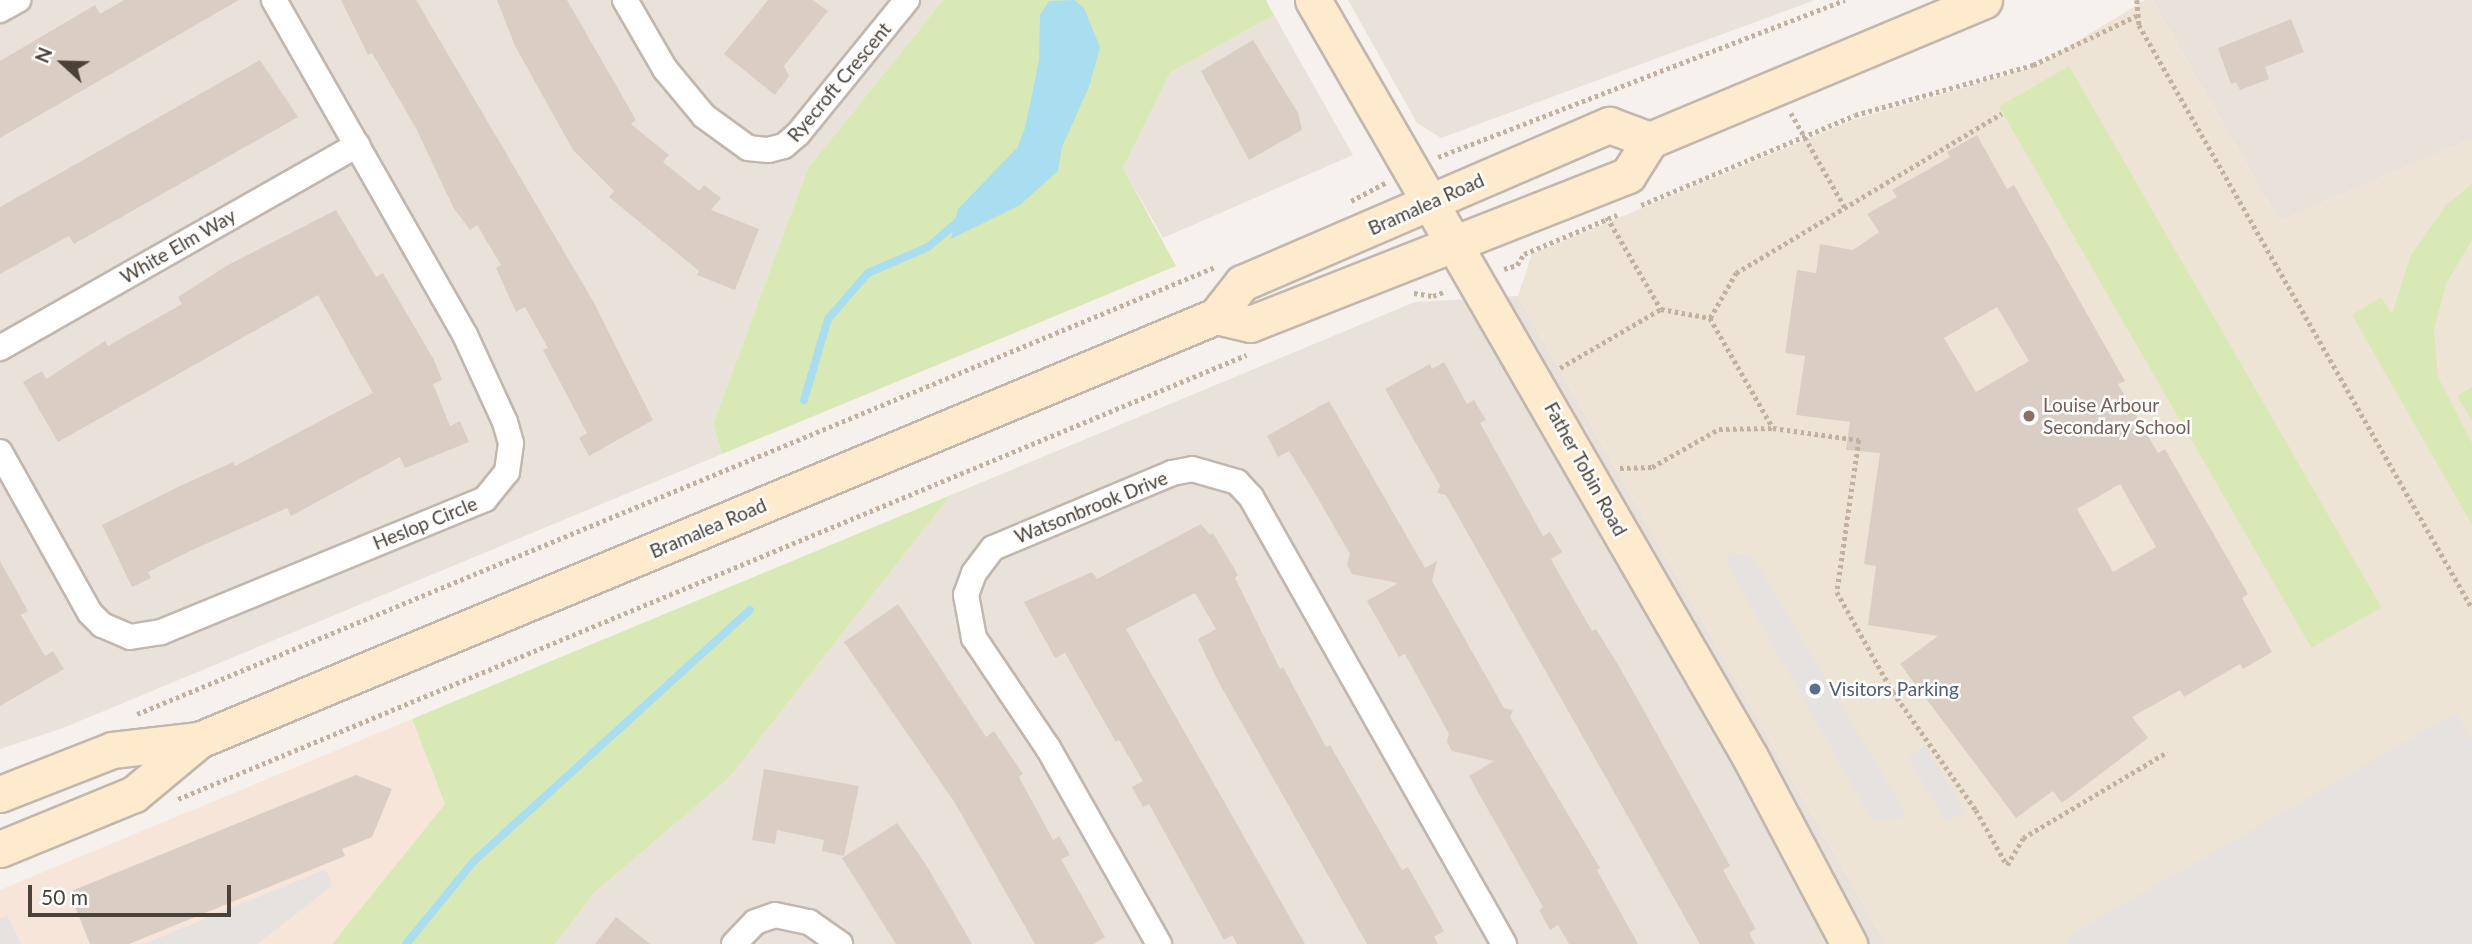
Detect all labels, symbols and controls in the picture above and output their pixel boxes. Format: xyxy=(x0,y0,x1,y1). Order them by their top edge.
street label: Ryecroft Crescent xyxy=(782,18,896,146)
north arrow xyxy=(28,28,98,98)
text: N xyxy=(30,44,56,66)
street label: Bramalea Road xyxy=(1365,168,1487,240)
street label: White Elm Way xyxy=(116,204,240,288)
place label: Louise Arbour Secondary School xyxy=(2043,394,2191,438)
street label: Father Tobin Road xyxy=(1540,398,1632,540)
marker: Louise Arbour Secondary School xyxy=(2021,408,2037,424)
street label: Watsonbrook Drive xyxy=(1011,466,1171,548)
street label: Heslop Circle xyxy=(369,492,481,554)
street label: Bramalea Road xyxy=(646,493,770,563)
place label: Visitors Parking xyxy=(1829,678,1959,700)
marker: Visitors Parking xyxy=(1807,681,1823,697)
scale bar xyxy=(32,870,234,914)
text: 50 m xyxy=(41,884,88,909)

